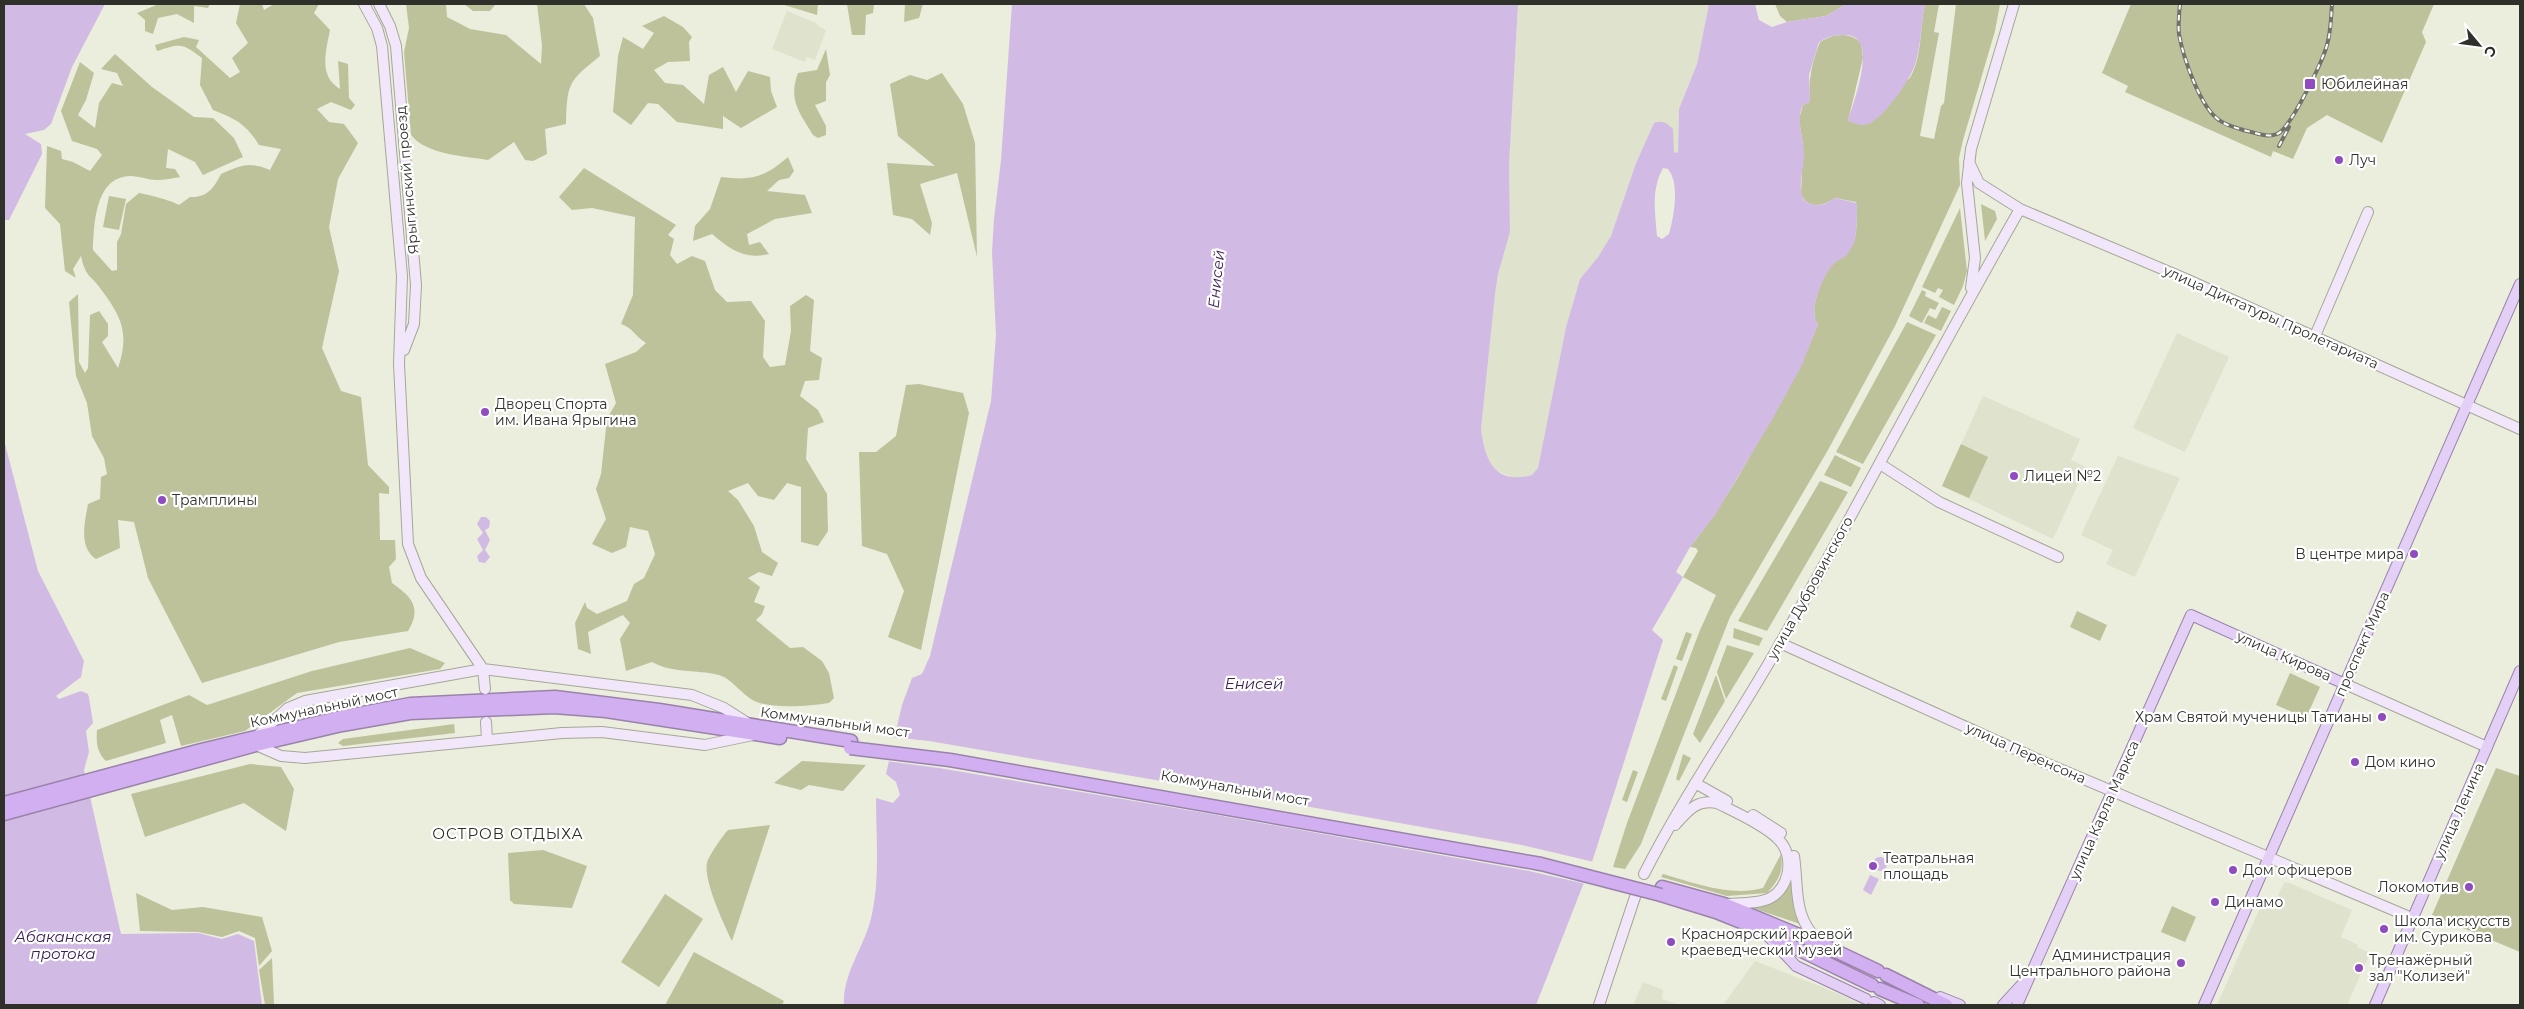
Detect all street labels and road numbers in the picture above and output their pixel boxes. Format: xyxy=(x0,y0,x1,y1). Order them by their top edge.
street label: Ярыгинский проезд xyxy=(392,105,422,255)
street label: улица Диктатуры Пролетариата xyxy=(2160,261,2381,373)
street label: улица Дубровинского xyxy=(1763,513,1857,664)
street label: проспект Мира xyxy=(2331,589,2393,699)
street label: улица Кирова xyxy=(2233,627,2334,685)
street label: Коммунальный мост xyxy=(248,682,400,731)
street label: Коммунальный мост xyxy=(759,703,911,741)
street label: улица Перенсона xyxy=(1962,718,2089,788)
street label: улица Карла Маркса xyxy=(2065,738,2143,883)
street label: улица Ленина xyxy=(2429,760,2488,863)
street label: Коммунальный мост xyxy=(1159,766,1311,810)

